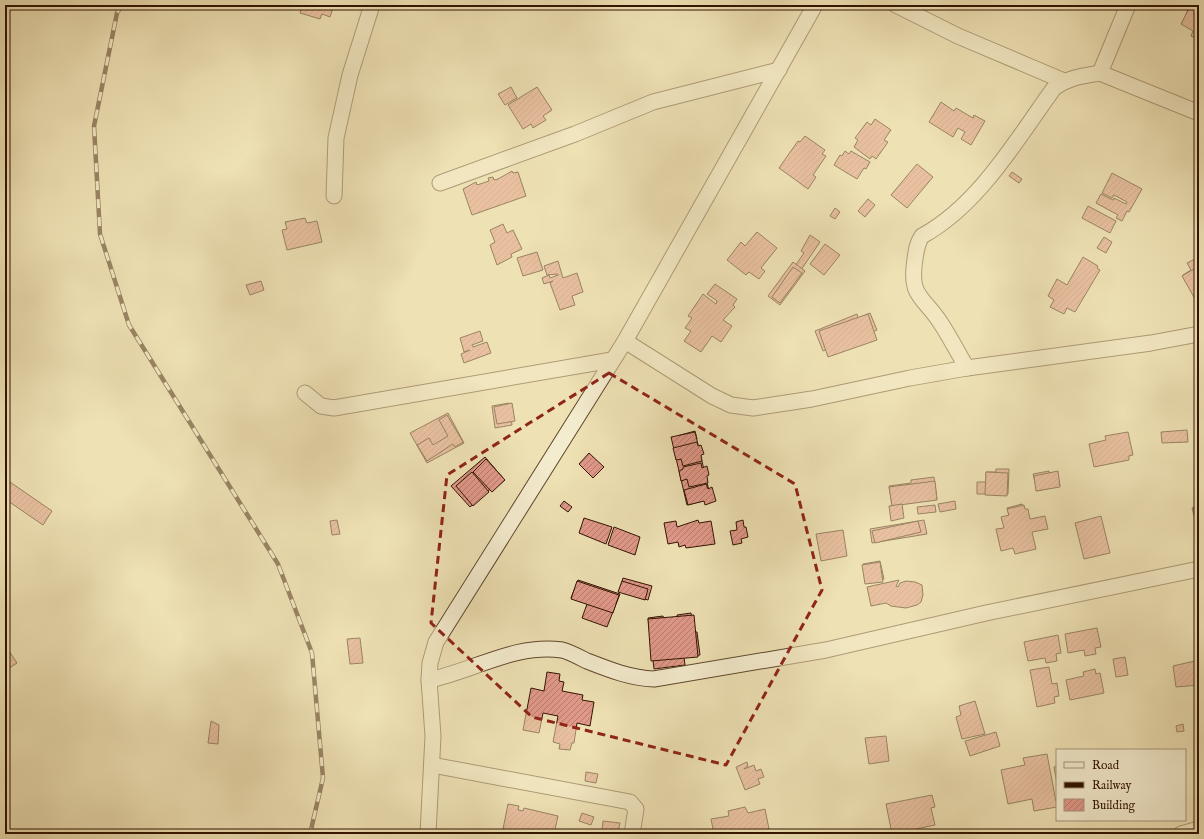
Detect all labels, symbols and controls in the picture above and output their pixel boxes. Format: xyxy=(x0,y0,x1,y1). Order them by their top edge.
legend xyxy=(1056,749,1186,821)
text: Road xyxy=(1092,758,1120,773)
text: Railway xyxy=(1092,778,1131,793)
text: Building xyxy=(1092,798,1136,813)

